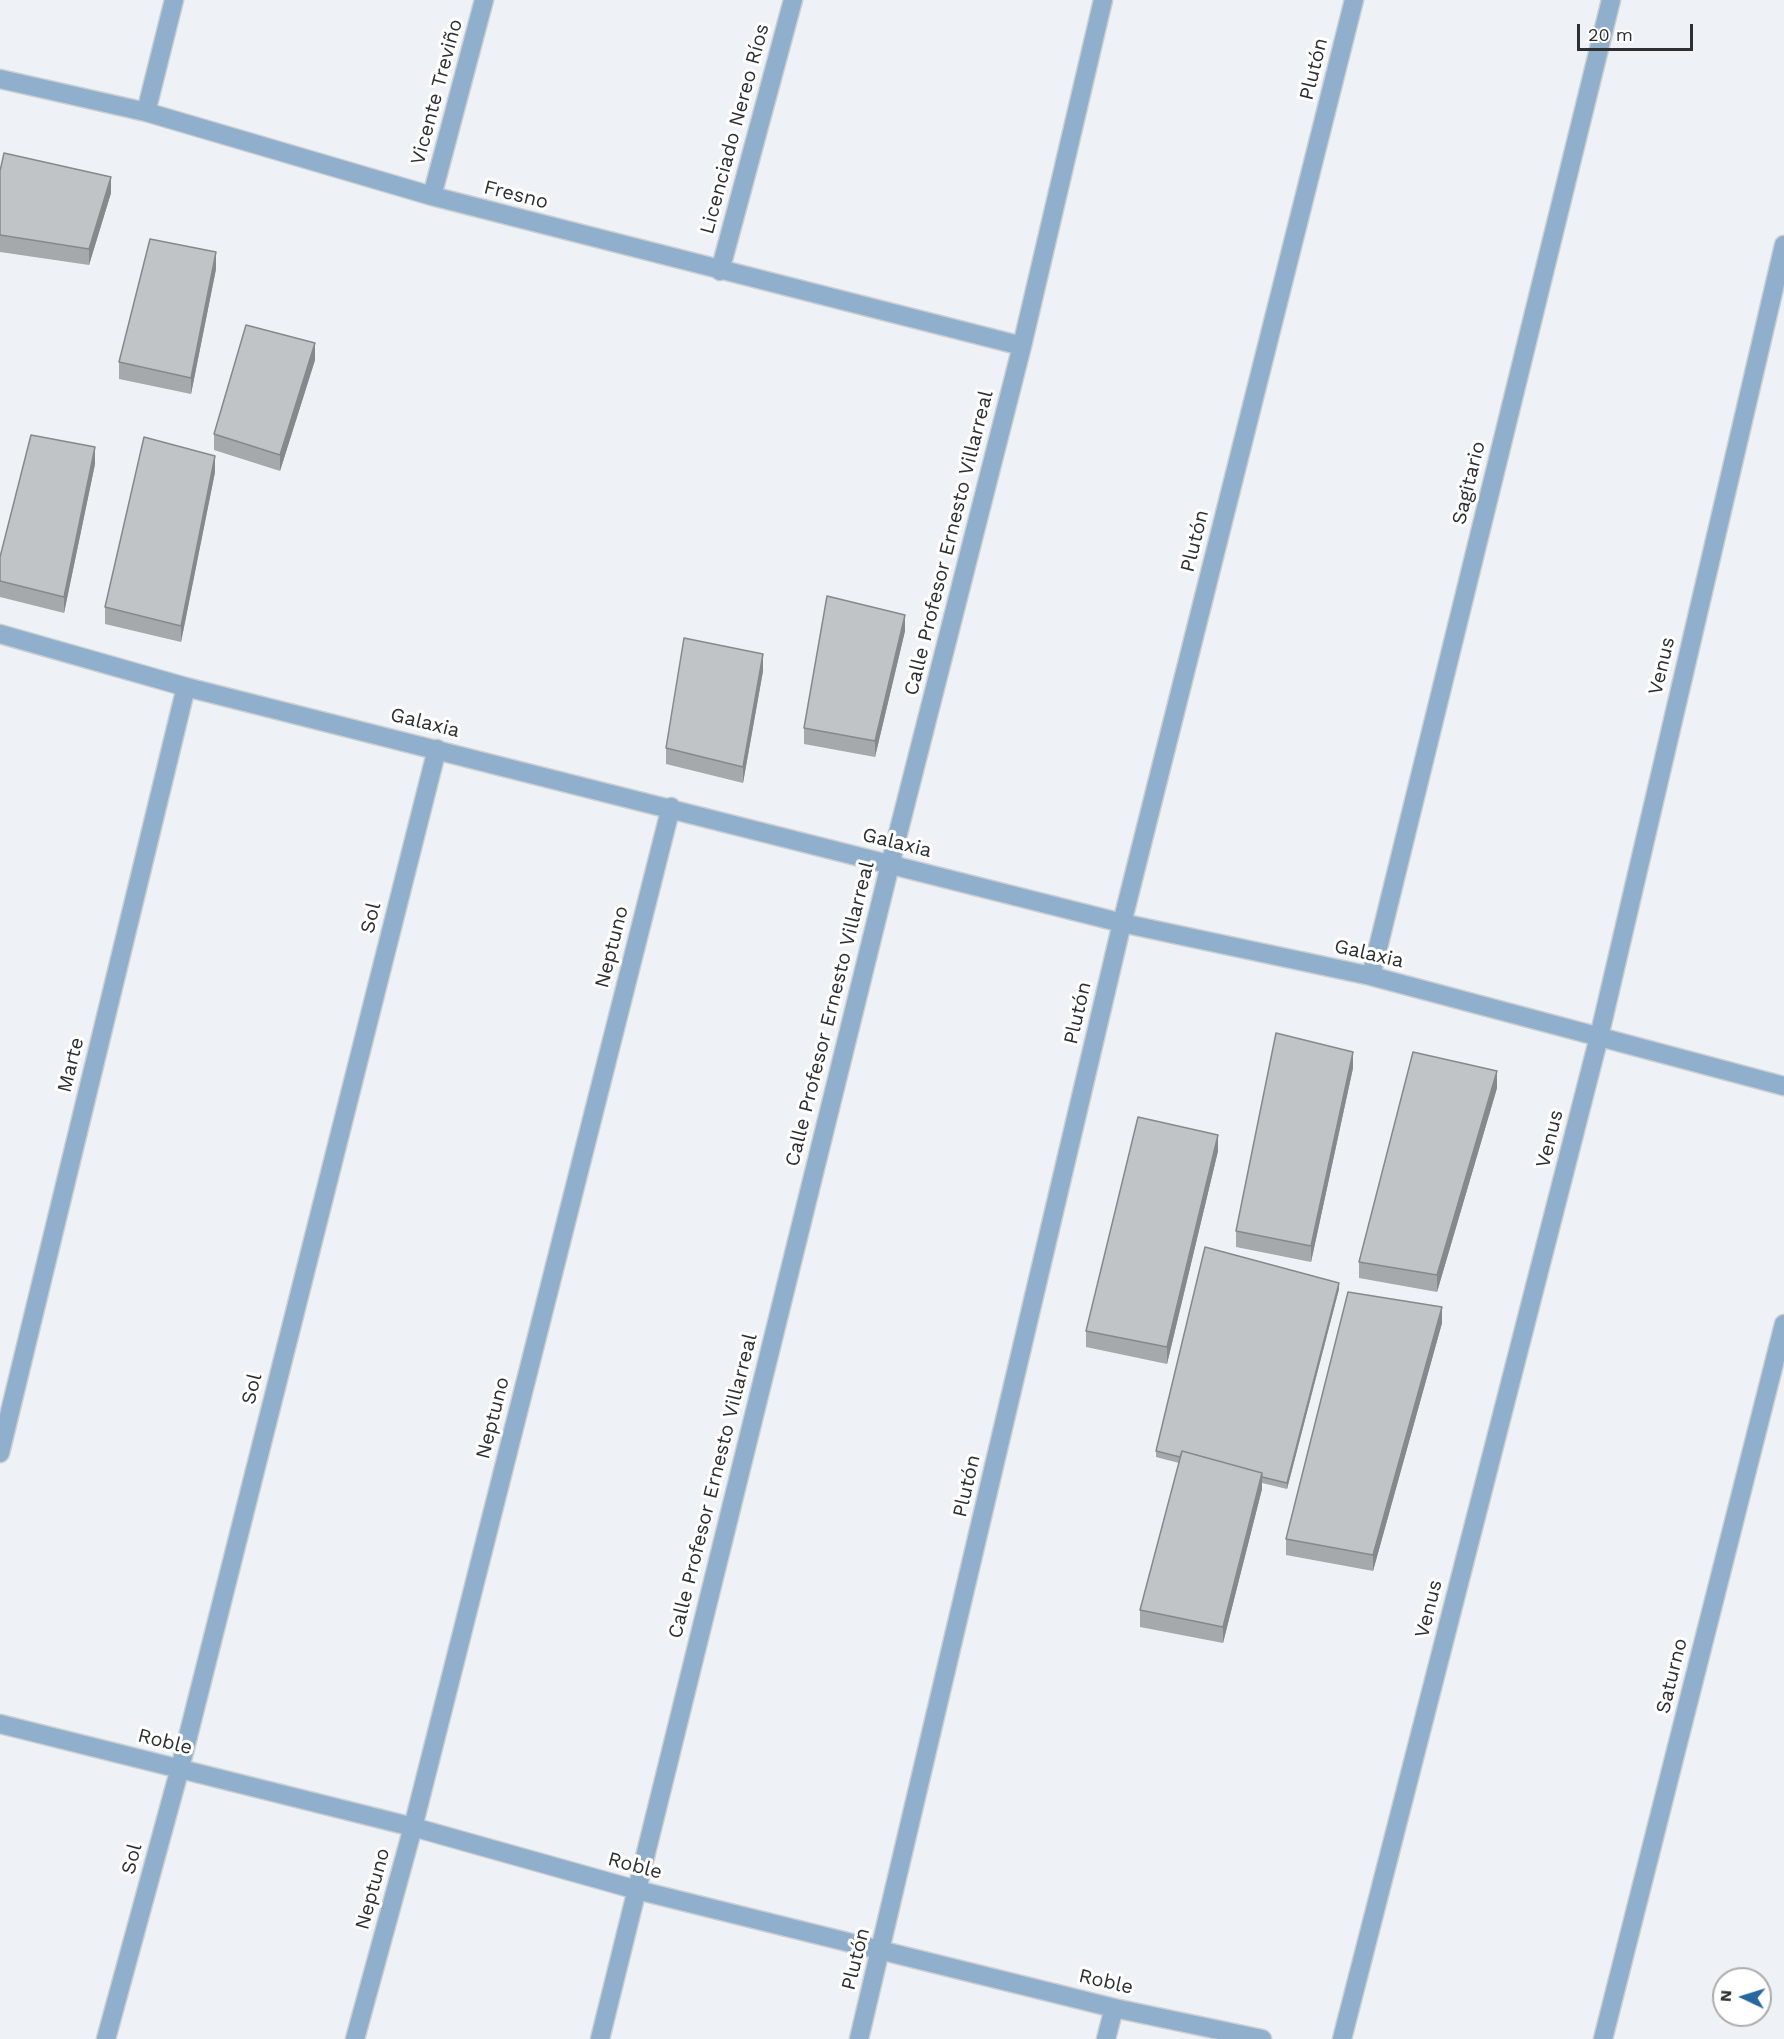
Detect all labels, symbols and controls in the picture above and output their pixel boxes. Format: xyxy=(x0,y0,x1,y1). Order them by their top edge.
scale bar xyxy=(1580,12,1696,50)
street label: Vicente Treviño xyxy=(406,16,468,168)
street label: Licenciado Nereo Ríos xyxy=(695,21,775,237)
text: 20 m xyxy=(1588,24,1633,45)
street label: Plutón xyxy=(1295,35,1333,103)
street label: Fresno xyxy=(481,175,551,215)
street label: Calle Profesor Ernesto Villarreal xyxy=(899,388,999,698)
street label: Sagitario xyxy=(1447,439,1491,527)
street label: Plutón xyxy=(1176,507,1214,575)
street label: Venus xyxy=(1644,635,1680,697)
street label: Galaxia xyxy=(388,703,462,743)
street label: Galaxia xyxy=(860,823,934,863)
street label: Calle Profesor Ernesto Villarreal xyxy=(780,859,880,1169)
street label: Sol xyxy=(356,900,386,936)
street label: Neptuno xyxy=(590,904,634,990)
street label: Galaxia xyxy=(1332,934,1406,974)
street label: Plutón xyxy=(1059,979,1097,1047)
street label: Marte xyxy=(53,1035,89,1095)
street label: Venus xyxy=(1531,1108,1569,1170)
street label: Calle Profesor Ernesto Villarreal xyxy=(663,1331,763,1641)
street label: Sol xyxy=(237,1371,267,1407)
street label: Neptuno xyxy=(471,1375,515,1461)
street label: Plutón xyxy=(948,1452,986,1520)
street label: Venus xyxy=(1410,1578,1448,1640)
street label: Saturno xyxy=(1651,1636,1693,1716)
street label: Roble xyxy=(135,1724,195,1760)
street label: Sol xyxy=(116,1841,148,1877)
street label: Neptuno xyxy=(351,1846,395,1932)
street label: Roble xyxy=(605,1847,665,1885)
street label: Plutón xyxy=(837,1925,875,1993)
street label: Roble xyxy=(1076,1964,1136,2000)
north arrow xyxy=(1712,1967,1772,2027)
text: N xyxy=(1716,1989,1735,2002)

